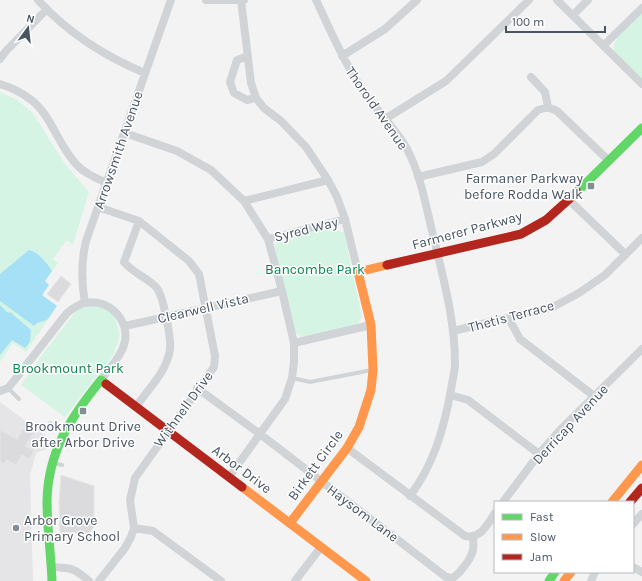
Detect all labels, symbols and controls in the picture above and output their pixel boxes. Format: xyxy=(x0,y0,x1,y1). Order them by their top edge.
north arrow xyxy=(8,8,48,48)
scale bar xyxy=(506,8,605,34)
text: N xyxy=(25,12,36,26)
text: 100 m xyxy=(512,15,544,29)
street label: Thorold Avenue xyxy=(342,64,411,153)
street label: Arrowsmith Avenue xyxy=(90,89,147,211)
place label: Farmaner Parkway before Rodda Walk xyxy=(464,170,583,203)
marker: Farmaner Parkway before Rodda Walk xyxy=(586,181,596,191)
street label: Farmerer Parkway xyxy=(410,207,525,253)
street label: Syred Way xyxy=(272,213,340,246)
park label: Bancombe Park xyxy=(265,261,365,278)
street label: Clearwell Vista xyxy=(156,290,251,327)
street label: Thetis Terrace xyxy=(466,297,556,336)
park label: Brookmount Park xyxy=(12,360,124,377)
street label: Withnell Drive xyxy=(150,368,217,451)
street label: Derricap Avenue xyxy=(529,381,612,468)
marker: Brookmount Drive after Arbor Drive xyxy=(78,406,88,416)
place label: Brookmount Drive after Arbor Drive xyxy=(25,418,141,451)
street label: Birkett Circle xyxy=(284,427,347,504)
street label: Arbor Drive xyxy=(209,442,275,497)
street label: Haysom Lane xyxy=(324,481,402,546)
legend xyxy=(494,501,634,573)
text: Fast xyxy=(530,510,554,524)
place label: Arbor Grove Primary School xyxy=(24,512,120,545)
marker: Arbor Grove Primary School xyxy=(11,523,21,533)
text: Slow xyxy=(530,530,556,544)
text: Jam xyxy=(530,550,553,564)

